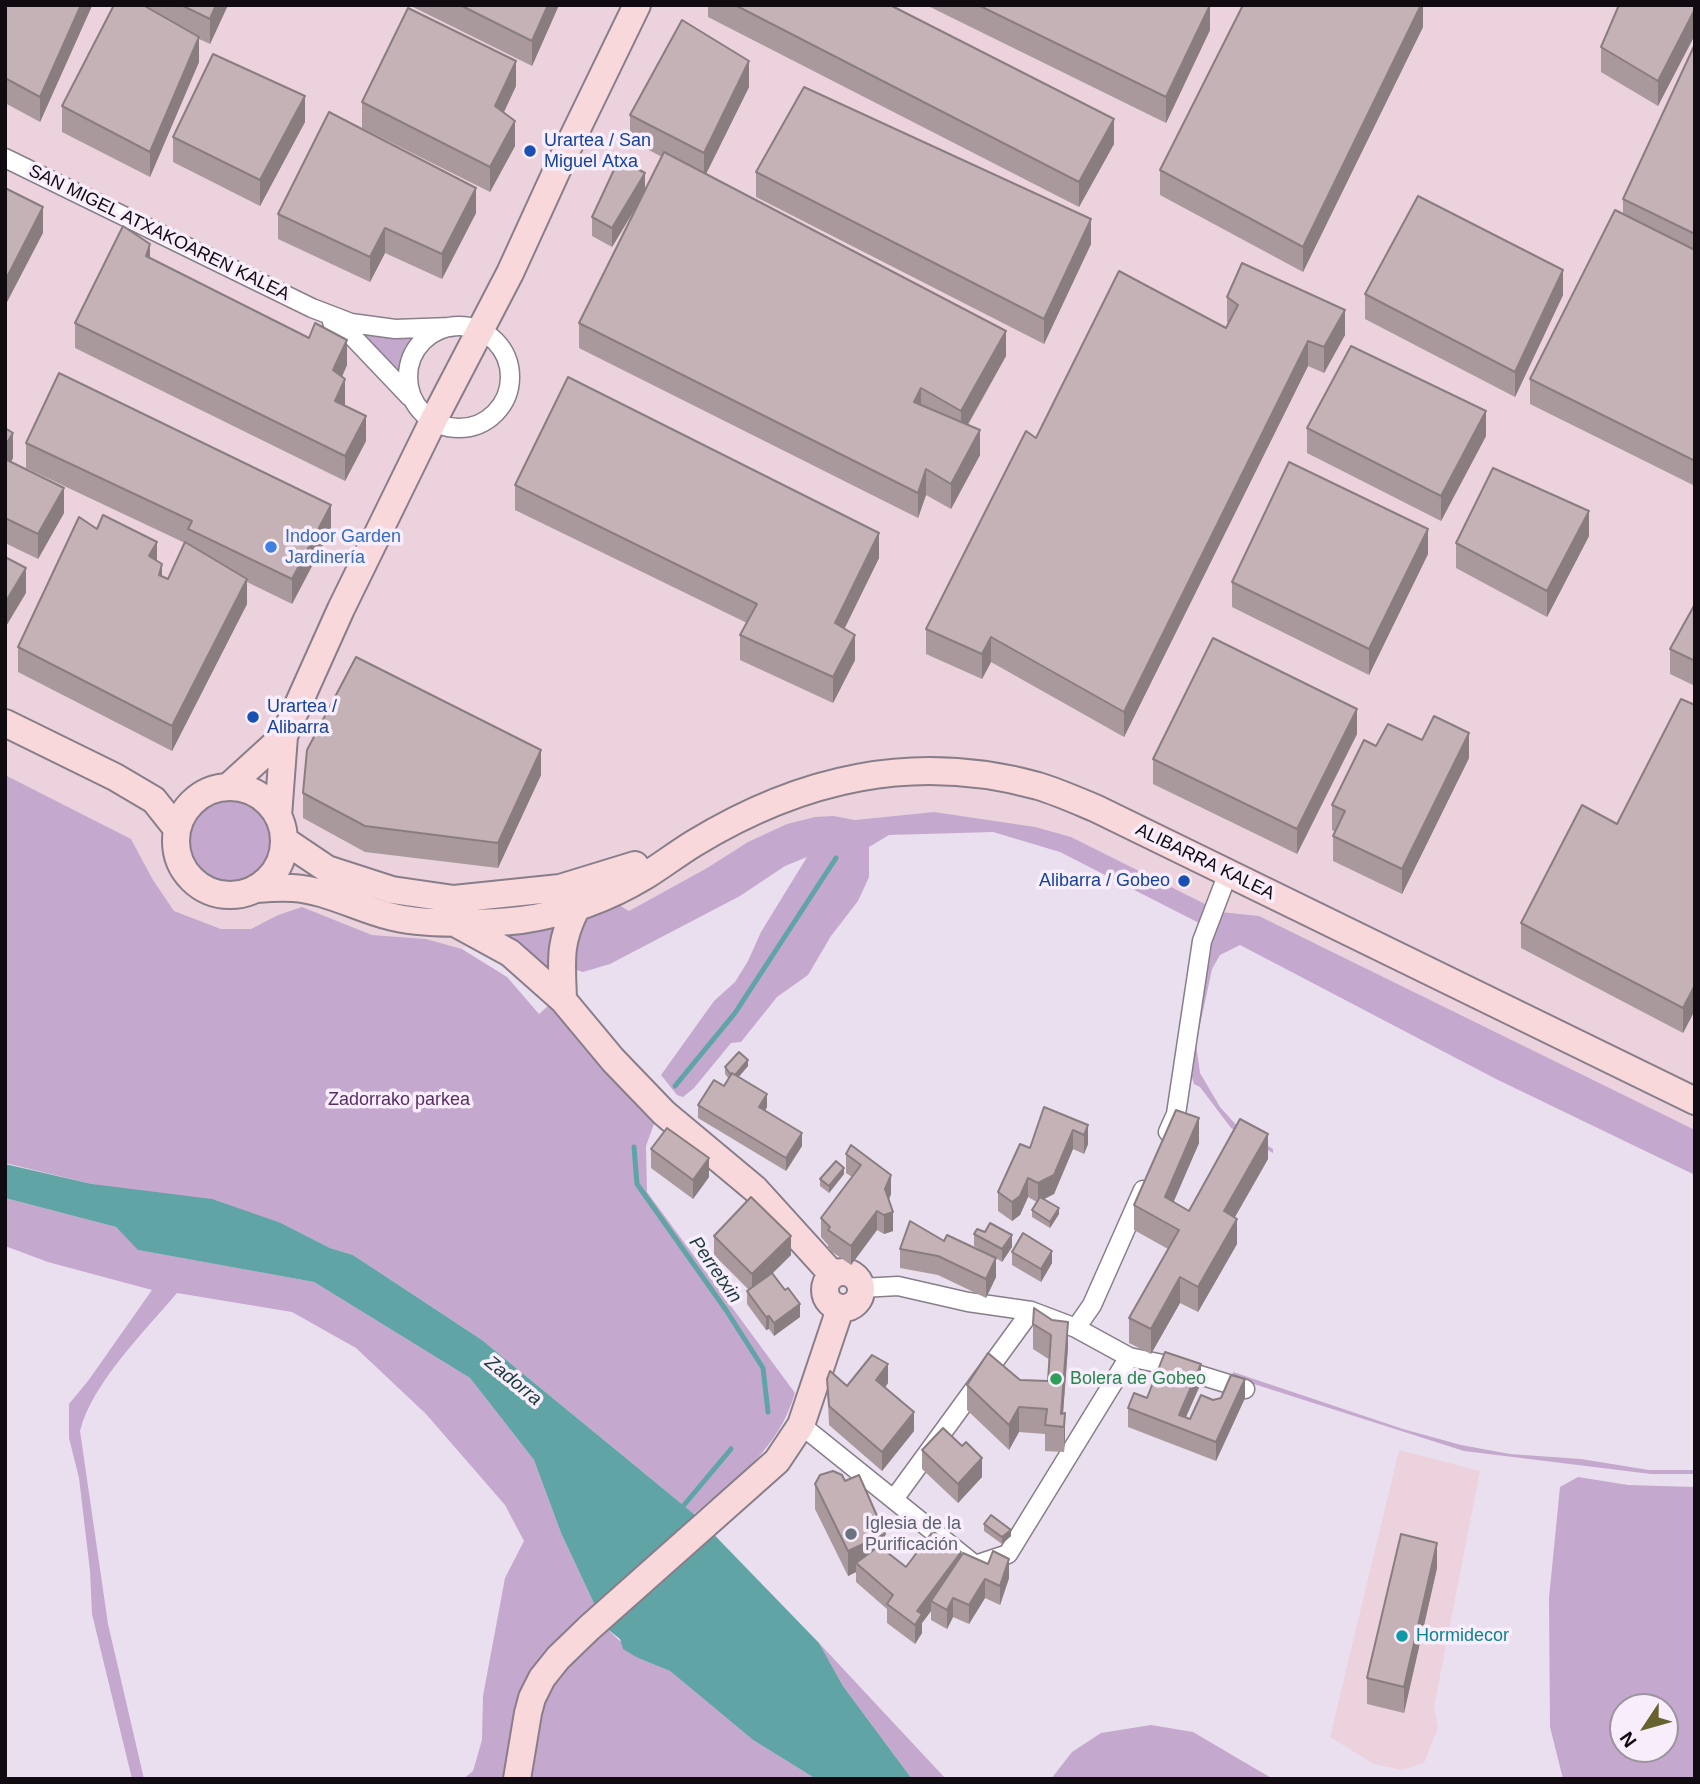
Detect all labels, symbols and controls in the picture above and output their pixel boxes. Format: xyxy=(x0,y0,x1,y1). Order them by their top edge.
place label: Urartea / San Miguel Atxa xyxy=(544,130,651,172)
marker: Urartea / San Miguel Atxa xyxy=(522,143,538,159)
street label: SAN MIGEL ATXAKOAREN KALEA xyxy=(25,160,293,306)
place label: Indoor Garden Jardinería xyxy=(285,526,401,568)
marker: Indoor Garden Jardinería xyxy=(263,539,279,555)
place label: Urartea / Alibarra xyxy=(267,696,337,738)
marker: Urartea / Alibarra xyxy=(245,709,261,725)
street label: ALIBARRA KALEA xyxy=(1132,819,1278,905)
place label: Alibarra / Gobeo xyxy=(1039,870,1170,892)
marker: Alibarra / Gobeo xyxy=(1176,873,1192,889)
park label: Zadorrako parkea xyxy=(328,1089,470,1111)
water label: Perretxin xyxy=(684,1232,746,1308)
water label: Zadorra xyxy=(480,1351,546,1411)
place label: Bolera de Gobeo xyxy=(1070,1368,1206,1390)
marker: Bolera de Gobeo xyxy=(1048,1371,1064,1387)
place label: Iglesia de la Purificación xyxy=(865,1513,961,1556)
marker: Iglesia de la Purificación xyxy=(843,1526,859,1542)
place label: Hormidecor xyxy=(1416,1625,1509,1647)
marker: Hormidecor xyxy=(1394,1628,1410,1644)
north arrow xyxy=(1609,1693,1679,1763)
text: N xyxy=(1616,1728,1641,1751)

